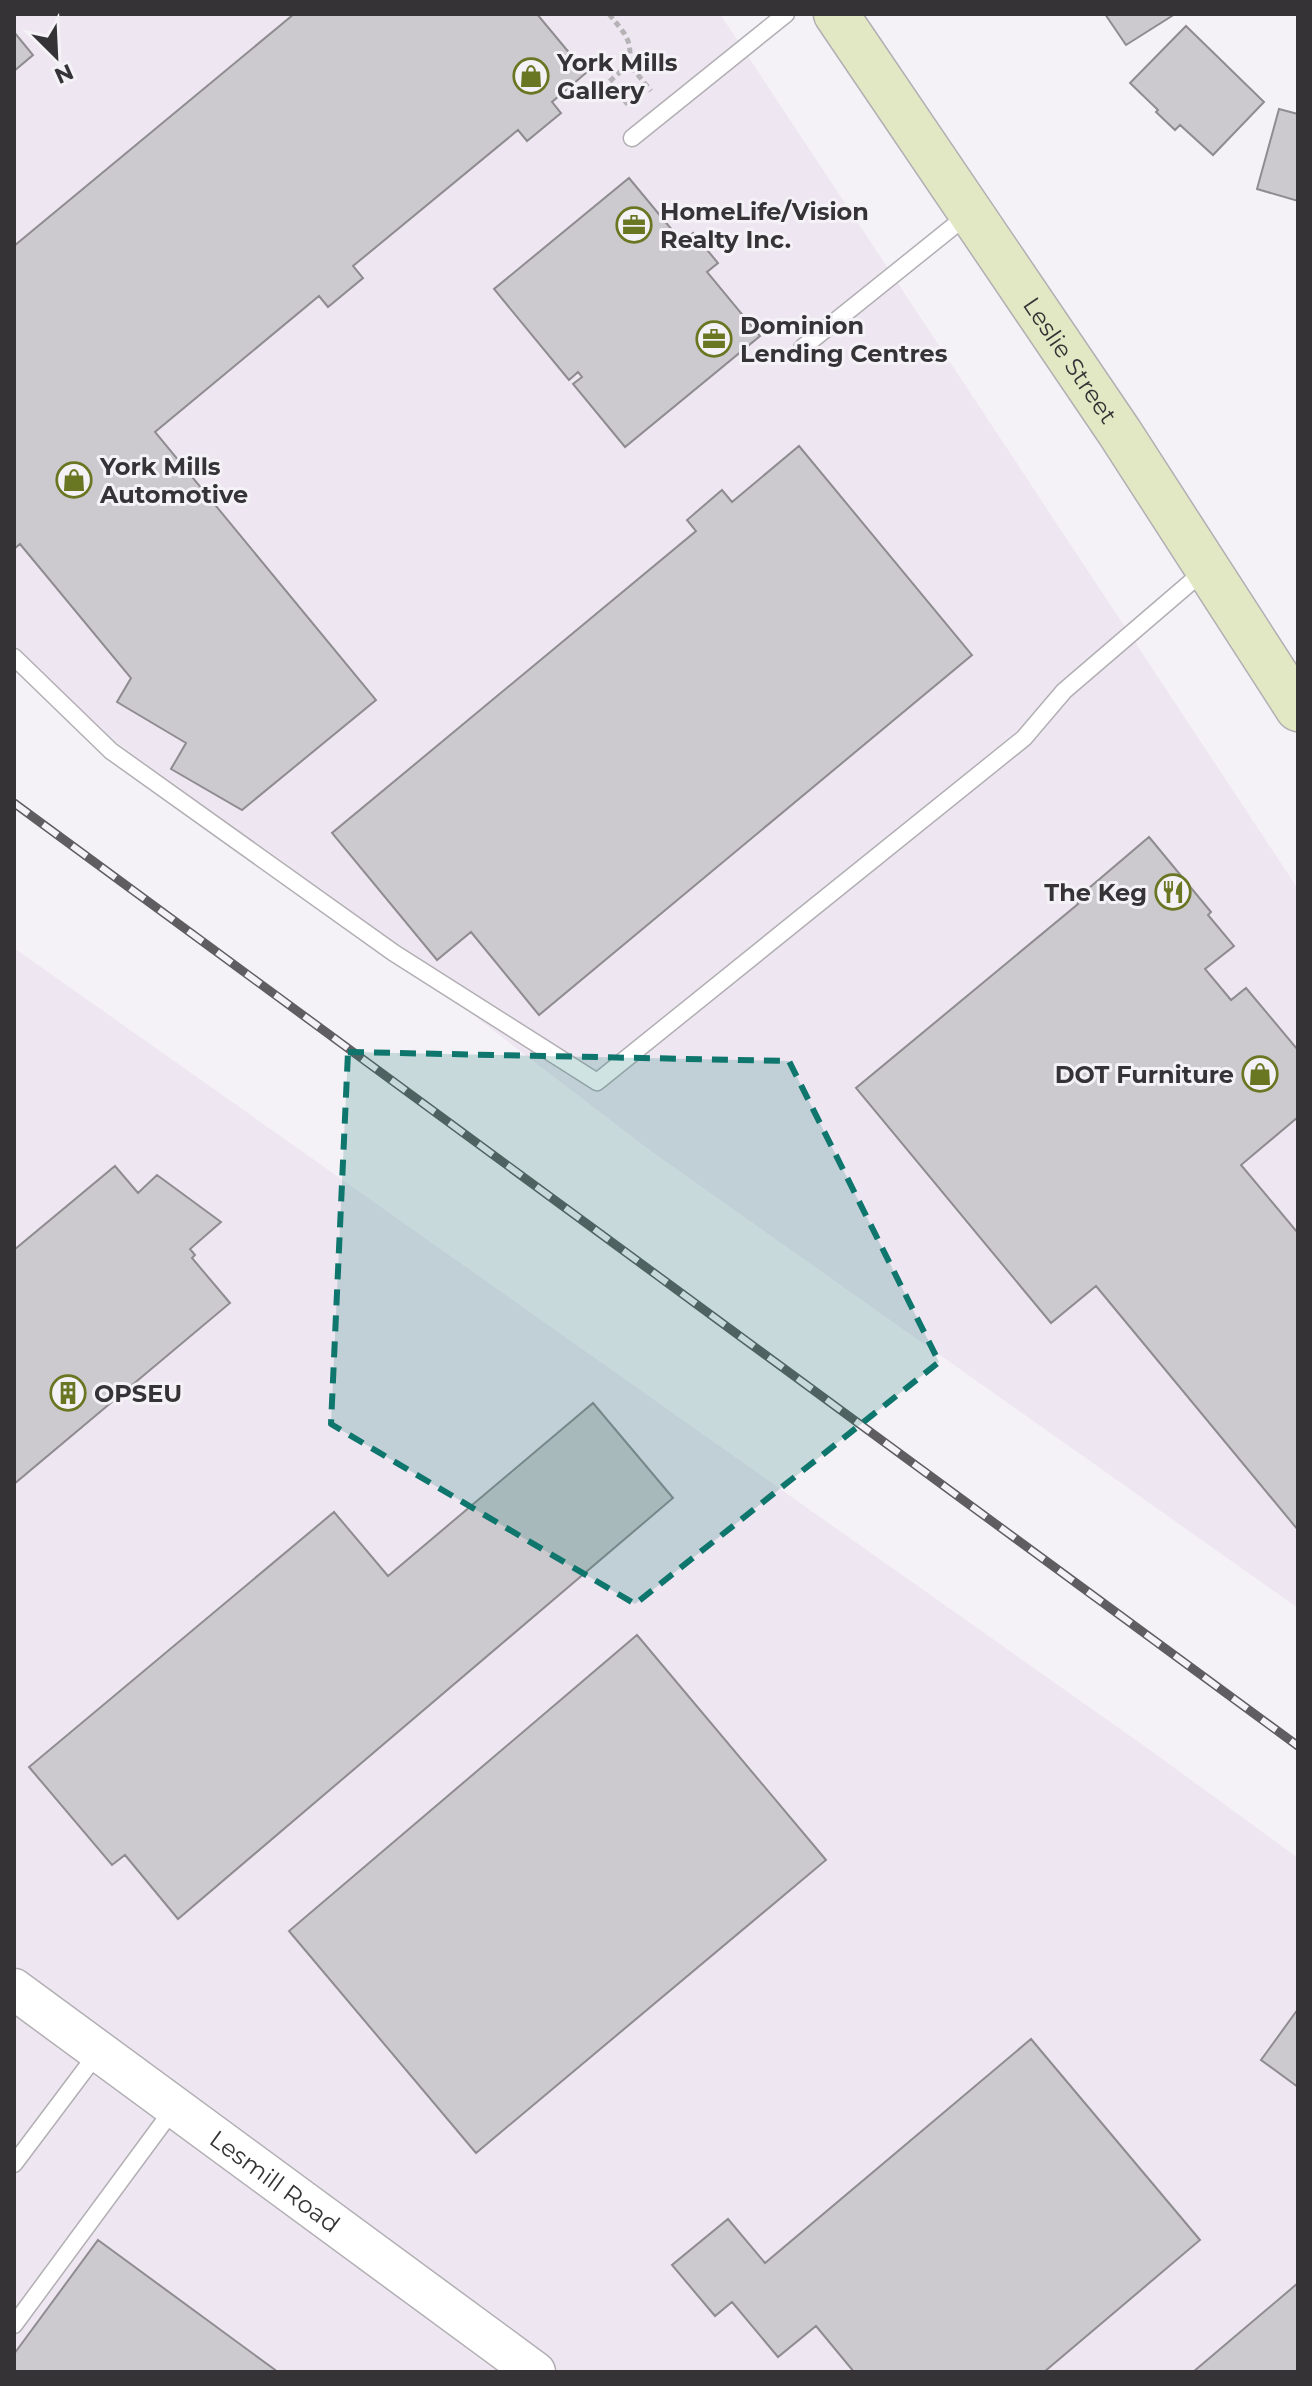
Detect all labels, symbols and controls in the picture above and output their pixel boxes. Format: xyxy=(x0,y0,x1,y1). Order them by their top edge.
north arrow xyxy=(16,16,96,96)
place label: York Mills Gallery xyxy=(556,48,678,105)
shop icon: York Mills Gallery xyxy=(512,57,550,95)
text: N xyxy=(50,58,78,90)
place label: HomeLife/Vision Realty Inc. xyxy=(660,197,869,254)
office icon: HomeLife/Vision Realty Inc. xyxy=(615,206,653,244)
street label: Leslie Street xyxy=(1017,291,1124,429)
place label: Dominion Lending Centres xyxy=(740,311,948,368)
office icon: Dominion Lending Centres xyxy=(695,320,733,358)
place label: York Mills Automotive xyxy=(99,452,248,509)
shop icon: York Mills Automotive xyxy=(55,461,93,499)
restaurant icon: The Keg xyxy=(1154,873,1192,911)
place label: The Keg xyxy=(1044,878,1147,907)
shop icon: DOT Furniture xyxy=(1241,1055,1279,1093)
place label: DOT Furniture xyxy=(1055,1060,1234,1089)
building icon: OPSEU xyxy=(49,1374,87,1412)
place label: OPSEU xyxy=(94,1379,182,1408)
street label: Lesmill Road xyxy=(204,2124,346,2238)

